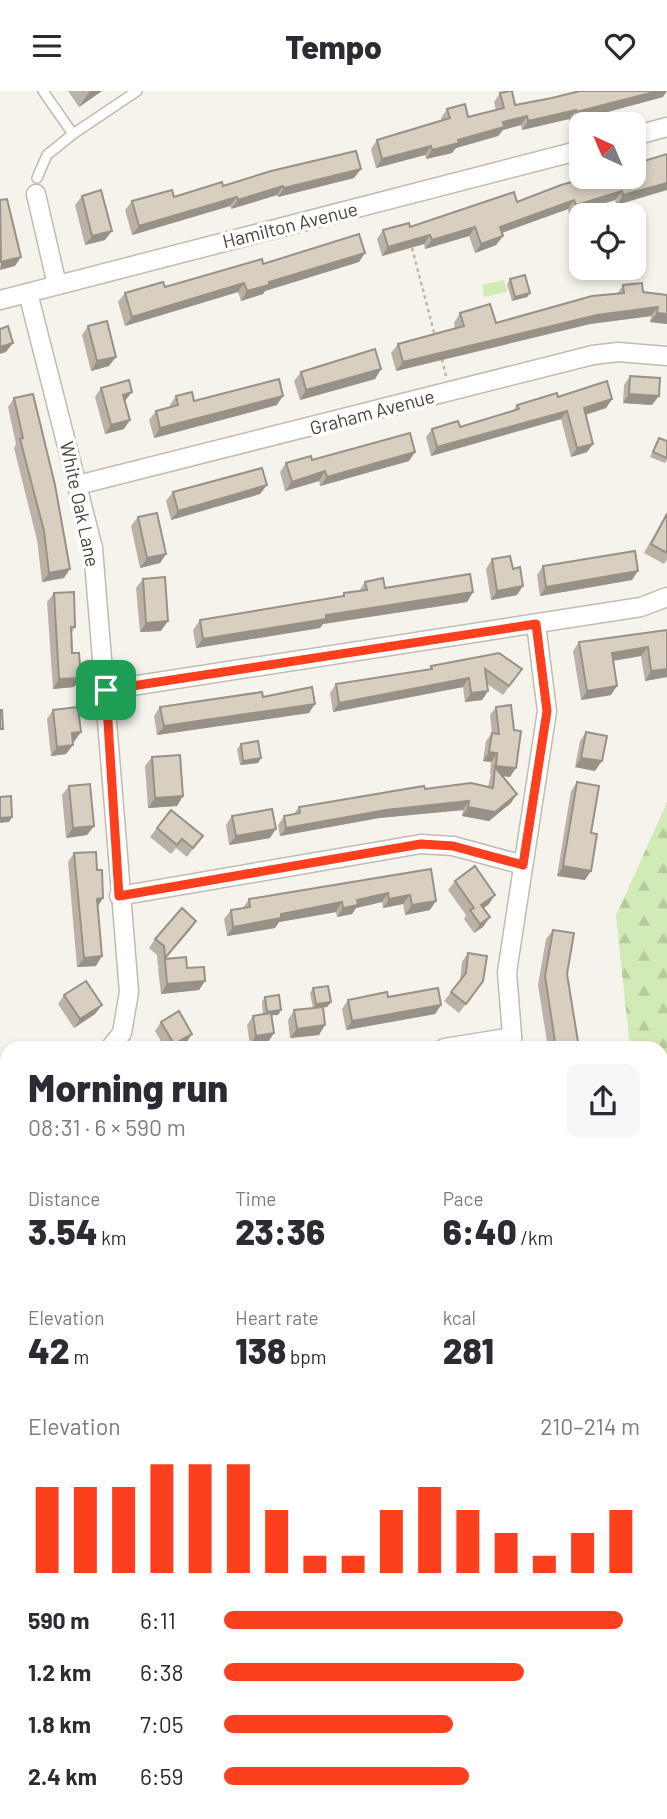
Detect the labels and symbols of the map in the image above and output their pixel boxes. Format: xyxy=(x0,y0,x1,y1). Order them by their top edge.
north arrow xyxy=(569,112,646,189)
street label: Hamilton Avenue xyxy=(220,197,360,252)
street label: Graham Avenue xyxy=(307,384,437,439)
street label: White Oak Lane xyxy=(56,439,105,569)
pin xyxy=(76,660,136,720)

